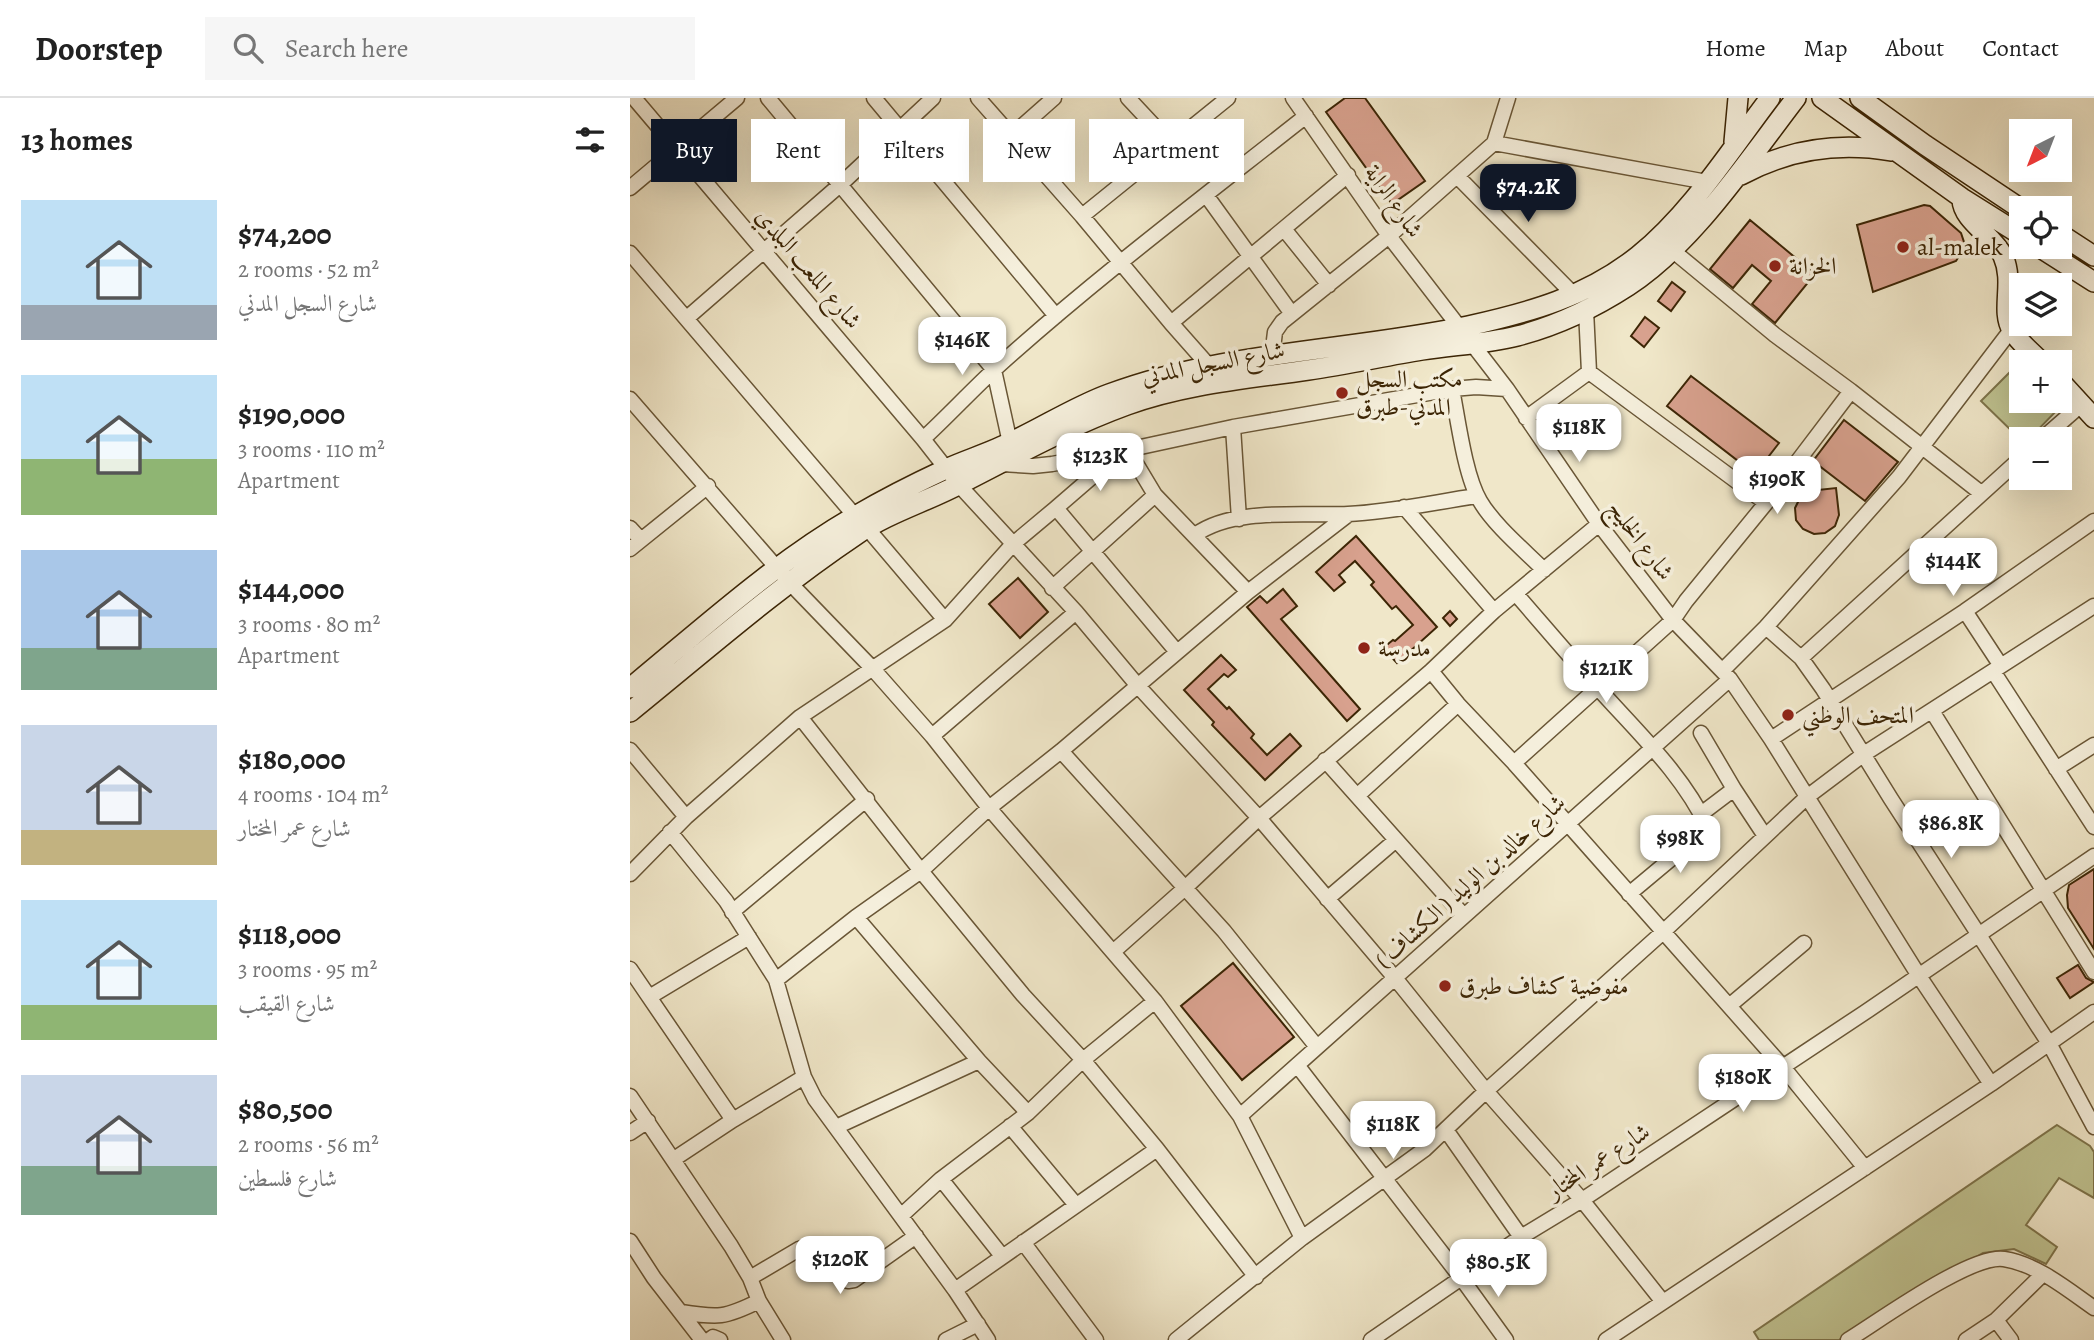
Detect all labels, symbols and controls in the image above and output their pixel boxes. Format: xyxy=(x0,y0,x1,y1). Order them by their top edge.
search box xyxy=(205,17,695,80)
text: Doorstep xyxy=(35,26,163,71)
icon: search xyxy=(229,29,267,67)
text: Search here xyxy=(285,31,408,66)
text: Home xyxy=(1705,32,1766,64)
text: Map xyxy=(1804,32,1848,64)
text: About xyxy=(1886,32,1944,64)
text: Contact xyxy=(1982,32,2059,64)
chip: Buy xyxy=(651,119,737,182)
chip: Rent xyxy=(751,119,845,182)
chip: Filters xyxy=(859,119,969,182)
chip: New xyxy=(983,119,1075,182)
chip: Apartment xyxy=(1089,119,1244,182)
north arrow xyxy=(2009,119,2072,182)
map controls xyxy=(2009,119,2072,490)
text: 13 homes xyxy=(21,120,133,160)
icon: filters xyxy=(571,121,609,159)
street label: شارع الراية xyxy=(1354,158,1431,246)
pin: $74.2K xyxy=(1471,164,1585,224)
text: $74.2K xyxy=(1496,171,1560,202)
button: locate xyxy=(2009,196,2072,259)
street label: شارع الملعب البلدي xyxy=(746,200,869,338)
text: $74,200 xyxy=(238,214,332,254)
icon: home xyxy=(77,228,161,312)
place label: al-malek xyxy=(1917,231,2003,263)
marker: al-malek xyxy=(1895,239,1911,255)
place label: الخزانة xyxy=(1789,250,1836,282)
text: 2 rooms · 52 m² xyxy=(238,254,379,285)
marker: الخزانة xyxy=(1767,258,1783,274)
button: layers xyxy=(2009,273,2072,336)
text: شارع السجل المدني xyxy=(238,288,377,319)
pin: $146K xyxy=(913,317,1011,377)
text: $146K xyxy=(934,324,990,355)
street label: شارع السجل المدني xyxy=(1139,333,1288,396)
button: + xyxy=(2009,350,2072,413)
place label: مكتب السجل المدني-طبرق xyxy=(1356,363,1463,426)
marker: مكتب السجل المدني-طبرق xyxy=(1334,385,1350,401)
text: $190,000 xyxy=(238,394,345,434)
icon: home xyxy=(77,403,161,487)
pin: $118K xyxy=(1530,404,1628,464)
text: $118K xyxy=(1552,411,1606,442)
button: − xyxy=(2009,427,2072,490)
text: 3 rooms · 110 m² xyxy=(238,434,385,465)
pin: $123K xyxy=(1051,434,1149,493)
text: $123K xyxy=(1072,440,1128,471)
pin: $190K xyxy=(1728,456,1826,516)
text: $190K xyxy=(1749,463,1805,494)
text: Apartment xyxy=(238,465,340,496)
street label: شارع الخليج xyxy=(1596,493,1682,590)
pin: $144K xyxy=(1904,538,2002,598)
text: $144K xyxy=(1925,545,1981,576)
text: $144,000 xyxy=(238,569,344,609)
icon: home xyxy=(77,578,161,662)
text: 3 rooms · 80 m² xyxy=(238,609,380,640)
place label: مدرسة xyxy=(1378,632,1431,664)
text: Apartment xyxy=(238,640,340,671)
marker: مدرسة xyxy=(1356,640,1372,656)
pin: $121K xyxy=(1557,646,1655,705)
text: $121K xyxy=(1579,652,1633,683)
place label: المتحف الوطني xyxy=(1802,699,1914,737)
marker: المتحف الوطني xyxy=(1780,707,1796,723)
text: $180,000 xyxy=(238,739,346,779)
icon: home xyxy=(77,753,161,837)
text: 4 rooms · 104 m² xyxy=(238,779,388,810)
street label: شارع خالد بن الوليد ( الكشاف ) xyxy=(1368,787,1575,978)
pin: $86.8K xyxy=(1894,800,2008,860)
text: $86.8K xyxy=(1919,807,1983,838)
text: شارع عمر المختار xyxy=(238,813,351,844)
pin: $98K xyxy=(1639,816,1721,875)
text: $98K xyxy=(1656,822,1704,853)
text: $118,000 xyxy=(238,914,341,954)
icon: home xyxy=(77,928,161,1012)
text: 3 rooms · 95 m² xyxy=(238,954,377,985)
place label: مفوضية كشاف طبرق xyxy=(1459,970,1629,1002)
marker: مفوضية كشاف طبرق xyxy=(1437,978,1453,994)
text: شارع القيقب xyxy=(238,988,335,1019)
pin: $180K xyxy=(1694,1054,1792,1114)
text: $180K xyxy=(1715,1061,1771,1092)
text: $80,500 xyxy=(238,1089,333,1129)
pin: $118K xyxy=(1344,1102,1442,1161)
icon: home xyxy=(77,1103,161,1187)
text: $118K xyxy=(1366,1108,1420,1139)
street label: شارع عمر المختار xyxy=(1538,1116,1658,1211)
text: 2 rooms · 56 m² xyxy=(238,1129,379,1160)
text: شارع فلسطين xyxy=(238,1163,337,1194)
pin: $120K xyxy=(791,1236,889,1296)
pin: $80.5K xyxy=(1441,1240,1555,1299)
text: $120K xyxy=(812,1243,868,1274)
text: $80.5K xyxy=(1466,1246,1530,1277)

